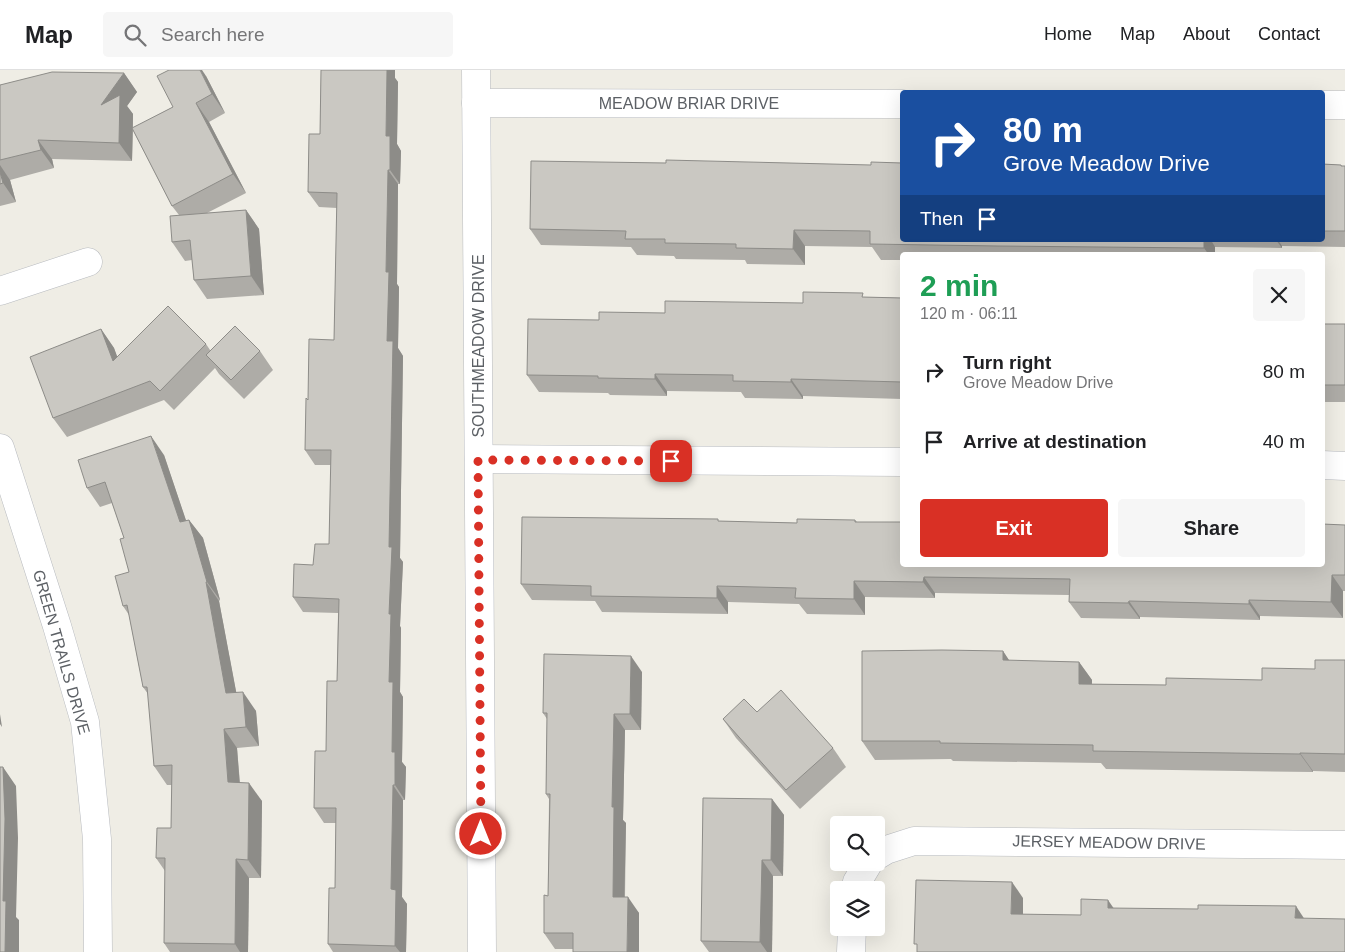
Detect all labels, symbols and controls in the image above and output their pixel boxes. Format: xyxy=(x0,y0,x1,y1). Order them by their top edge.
search box xyxy=(103,12,453,57)
text: Map xyxy=(25,21,73,48)
icon: search xyxy=(121,21,149,49)
text: Search here xyxy=(161,24,265,45)
text: Home xyxy=(1044,24,1092,44)
text: Map xyxy=(1120,24,1155,44)
text: About xyxy=(1183,24,1230,44)
text: Contact xyxy=(1258,24,1320,44)
street label: MEADOW BRIAR DRIVE xyxy=(599,95,779,112)
icon: right xyxy=(920,110,985,175)
text: 80 m xyxy=(1003,110,1083,149)
text: Grove Meadow Drive xyxy=(1003,151,1210,176)
icon: arrive xyxy=(973,205,1001,233)
text: Then xyxy=(920,208,963,229)
street label: SOUTHMEADOW DRIVE xyxy=(470,254,487,438)
text: 2 min xyxy=(920,269,998,302)
button: close xyxy=(1253,269,1305,321)
text: 120 m · 06:11 xyxy=(920,305,1018,322)
text: Turn right xyxy=(963,352,1051,373)
icon: right xyxy=(920,358,948,386)
text: 80 m xyxy=(1263,361,1305,382)
text: Grove Meadow Drive xyxy=(963,374,1113,391)
icon: arrive xyxy=(920,428,948,456)
text: Arrive at destination xyxy=(963,431,1147,452)
text: 40 m xyxy=(1263,431,1305,452)
pin xyxy=(650,440,692,482)
icon: arrive xyxy=(657,447,685,475)
button: Exit xyxy=(920,499,1108,557)
button: Share xyxy=(1118,499,1305,557)
street label: GREEN TRAILS DRIVE xyxy=(30,568,93,736)
position arrow xyxy=(454,807,506,859)
map controls xyxy=(830,816,885,936)
button: search xyxy=(830,816,885,871)
street label: JERSEY MEADOW DRIVE xyxy=(1012,832,1206,853)
button: layers xyxy=(830,881,885,936)

